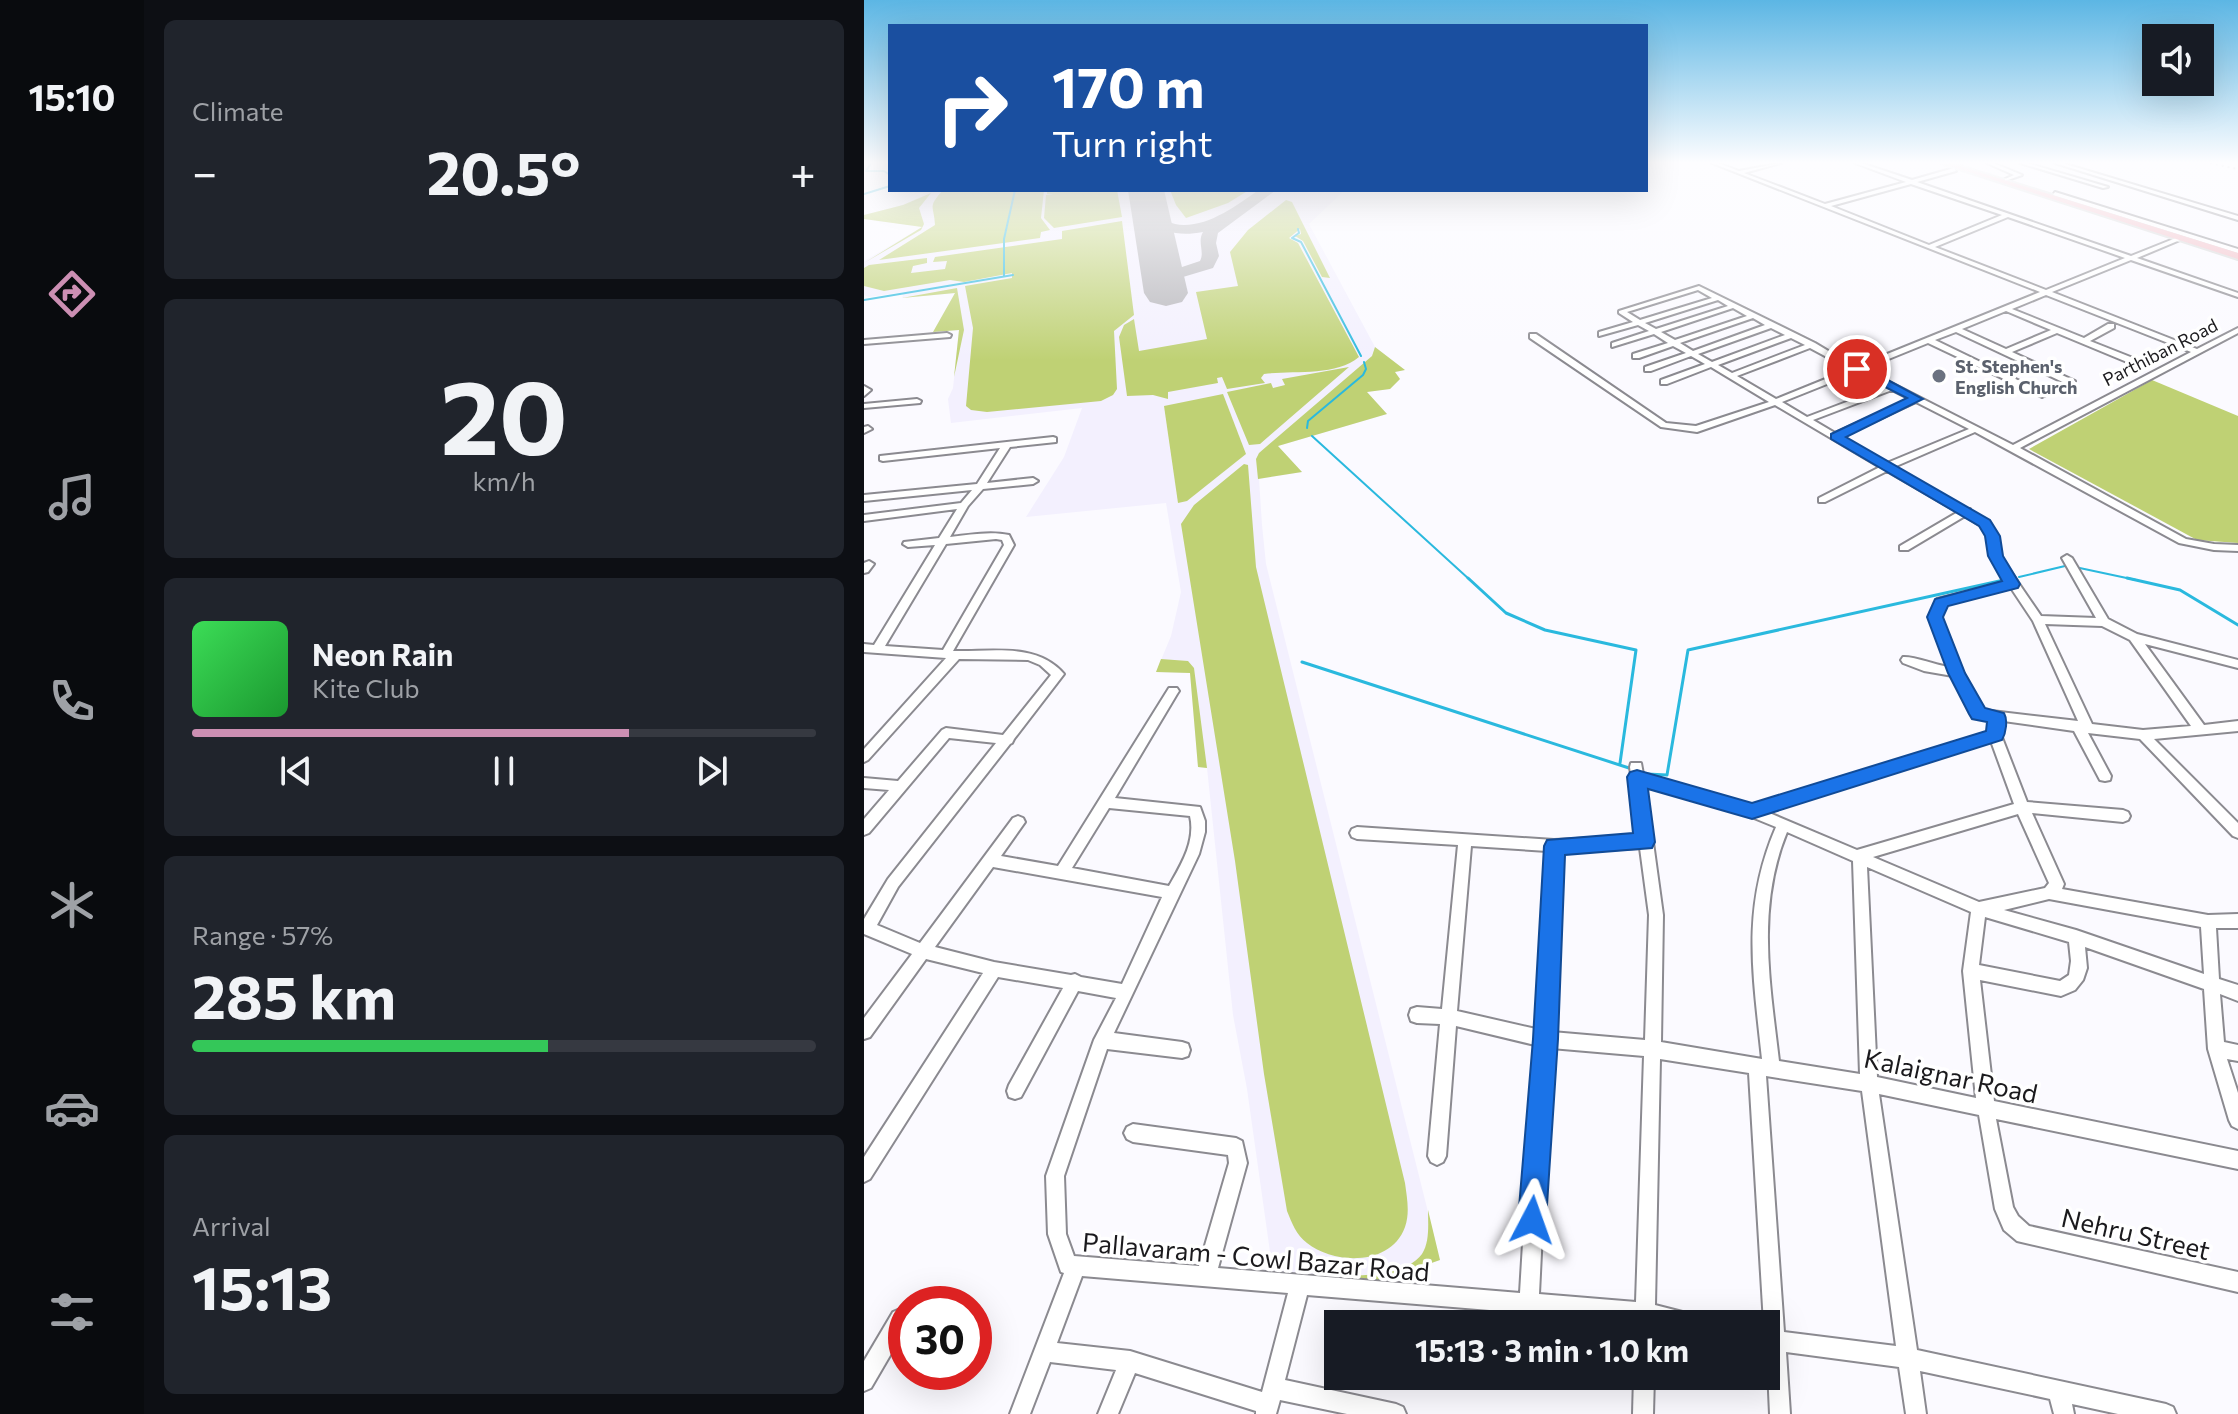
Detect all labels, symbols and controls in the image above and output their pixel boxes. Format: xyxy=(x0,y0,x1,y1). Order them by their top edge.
map controls xyxy=(2142,24,2214,96)
button: sound xyxy=(2142,24,2214,96)
text: 170 m xyxy=(1052,51,1205,120)
icon: right xyxy=(920,56,1024,160)
text: 15:10 xyxy=(28,74,116,118)
text: Climate xyxy=(192,95,284,126)
text: Turn right xyxy=(1052,120,1213,164)
text: 20.5° xyxy=(427,134,581,207)
text: − xyxy=(192,144,217,198)
text: + xyxy=(790,144,816,198)
icon: directions xyxy=(44,266,100,322)
street label: Parthiban Road xyxy=(2099,314,2221,390)
pin xyxy=(1823,335,1891,403)
icon: arrive xyxy=(1835,347,1879,391)
text: 20 xyxy=(440,349,568,476)
place label: St. Stephen's English Church xyxy=(1955,355,2078,398)
marker: St. Stephen's English Church xyxy=(1930,367,1948,385)
text: km/h xyxy=(472,465,536,496)
icon: music xyxy=(44,469,100,525)
text: Neon Rain xyxy=(312,635,453,672)
text: Kite Club xyxy=(312,672,420,703)
icon: phone xyxy=(44,673,100,729)
icon: previous xyxy=(274,749,318,793)
icon: pause xyxy=(482,749,526,793)
icon: next xyxy=(690,749,734,793)
icon: climate xyxy=(44,877,100,933)
text: Range · 57% xyxy=(192,919,333,950)
text: 285 km xyxy=(192,958,396,1031)
street label: Kalaignar Road xyxy=(1861,1041,2041,1109)
icon: car xyxy=(44,1080,100,1136)
position arrow xyxy=(1490,1178,1574,1262)
street label: Nehru Street xyxy=(2059,1201,2213,1265)
text: Arrival xyxy=(192,1210,271,1241)
street label: Pallavaram - Cowl Bazar Road xyxy=(1081,1225,1431,1287)
text: 15:13 xyxy=(192,1249,332,1322)
icon: filters xyxy=(44,1284,100,1340)
speed limit sign: 30 xyxy=(888,1286,992,1390)
text: 15:13 · 3 min · 1.0 km xyxy=(1415,1331,1689,1368)

